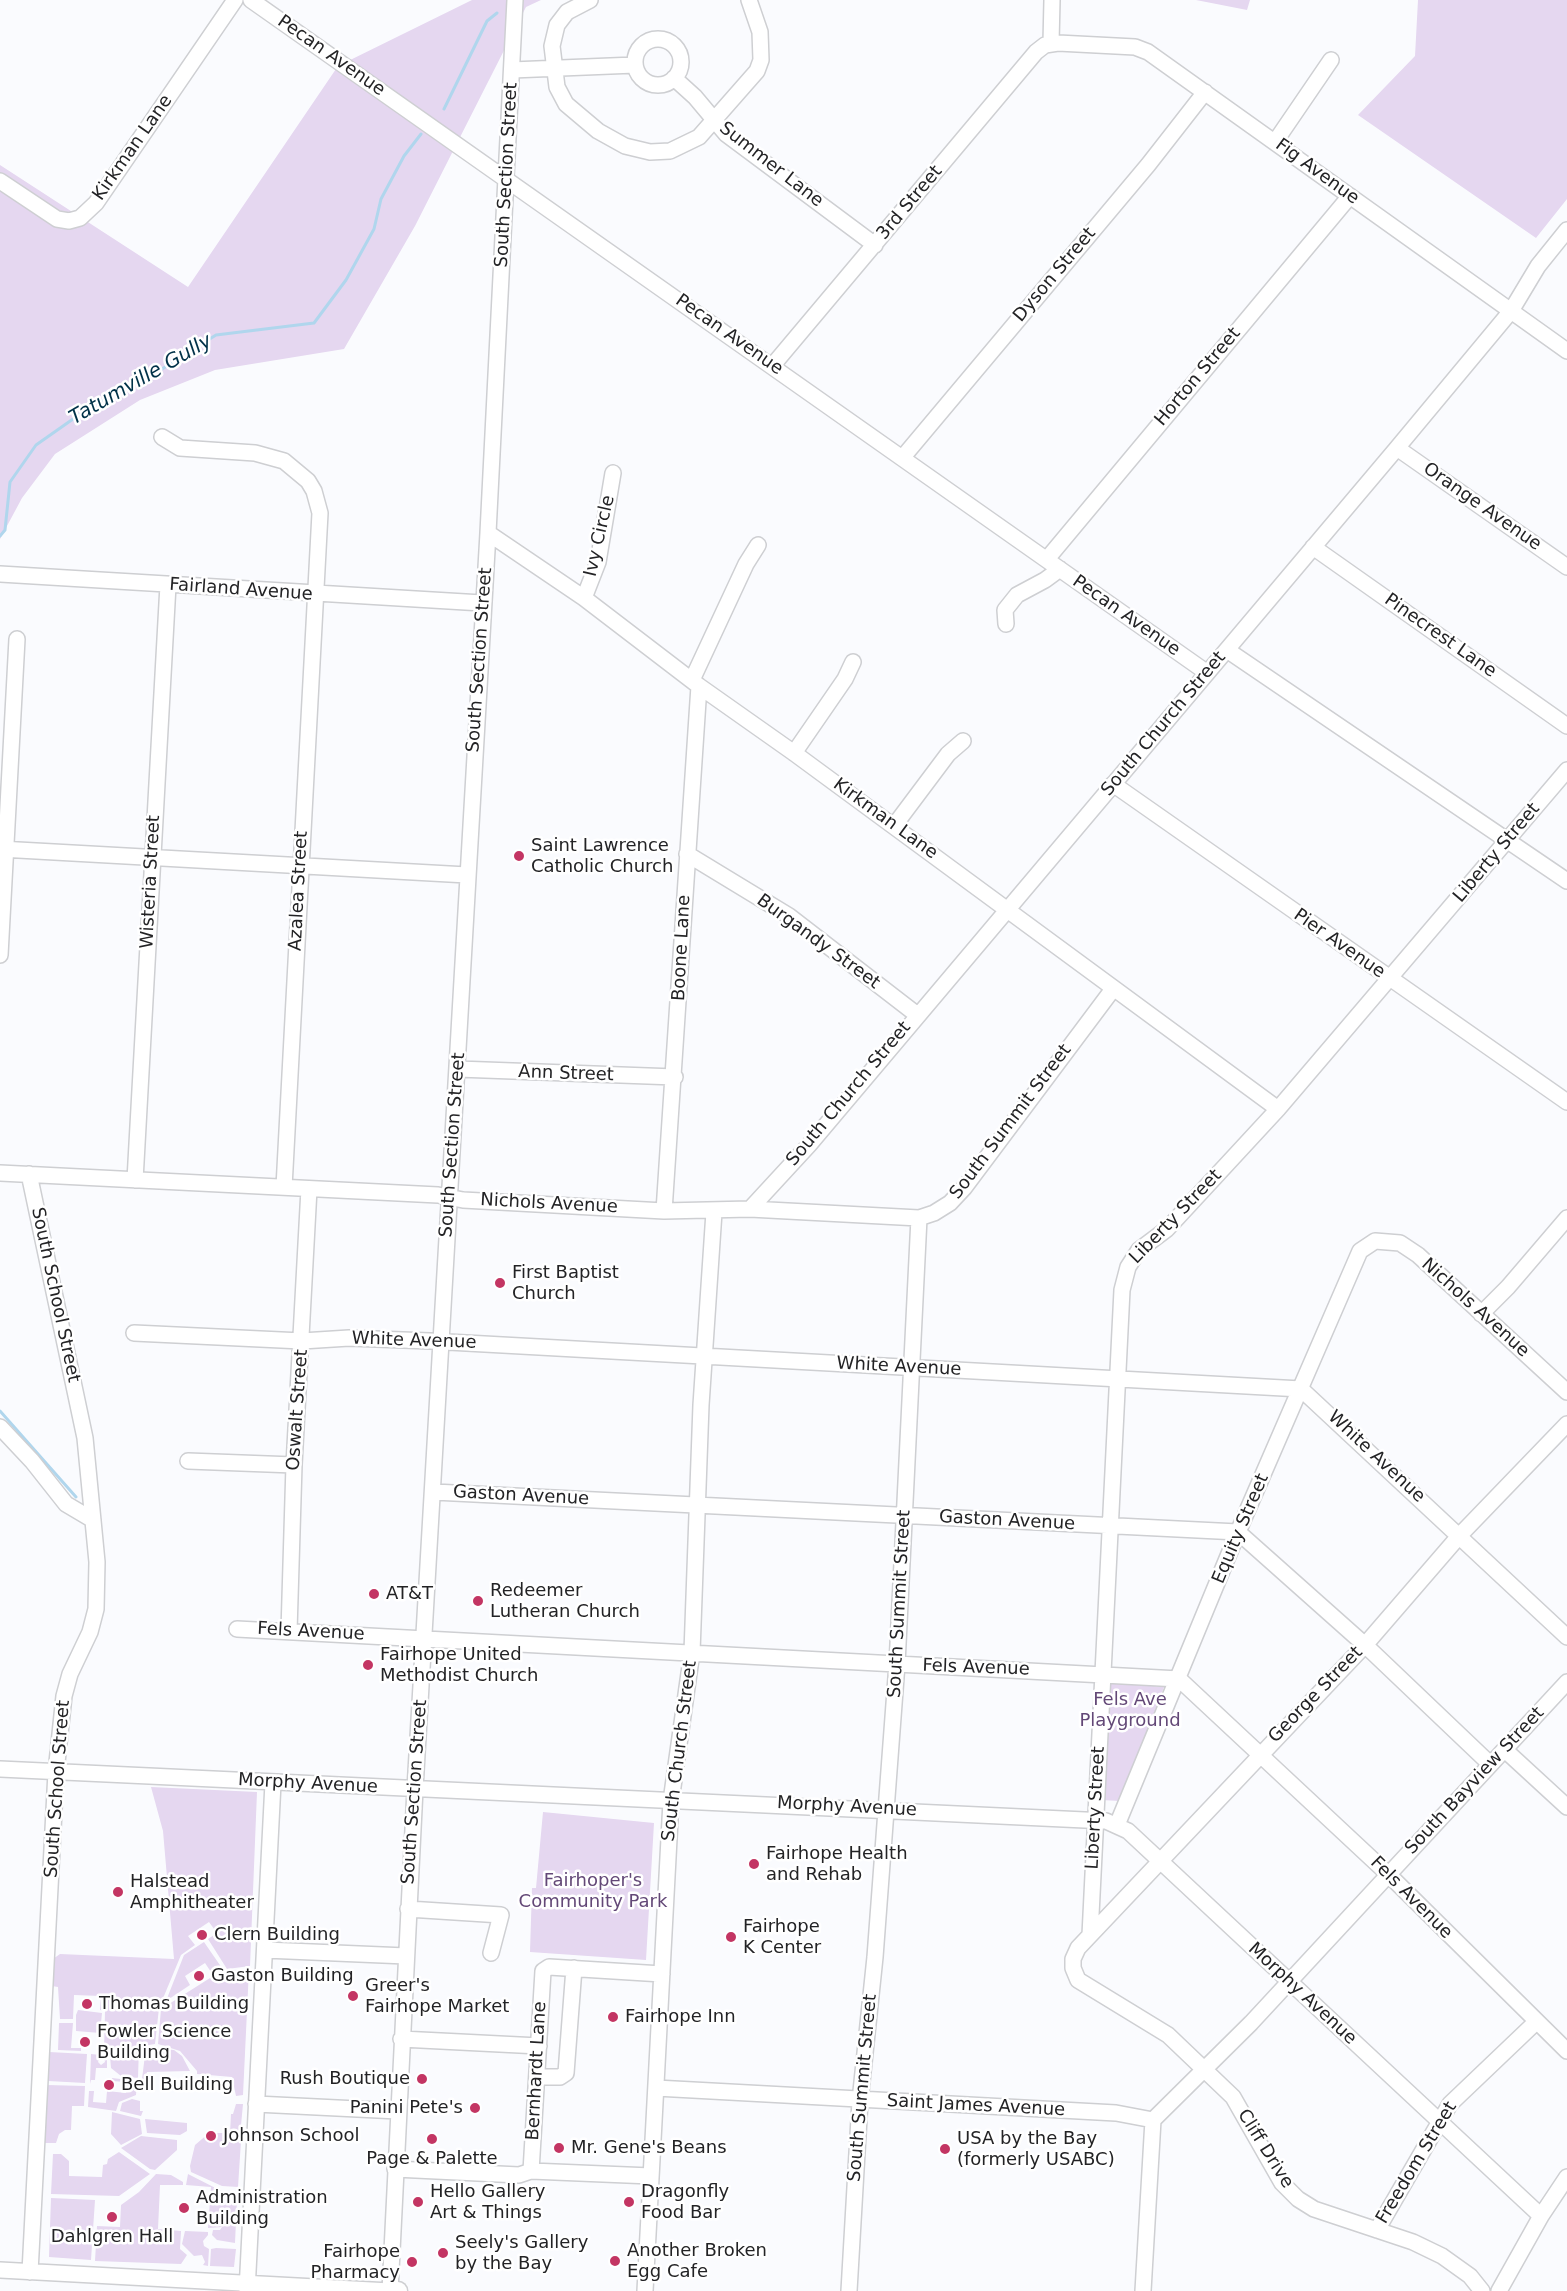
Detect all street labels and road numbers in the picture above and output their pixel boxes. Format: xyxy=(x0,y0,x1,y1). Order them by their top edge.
street label: Pecan Avenue xyxy=(273,11,389,101)
street label: South Section Street xyxy=(491,82,523,268)
street label: Kirkman Lane xyxy=(89,91,177,205)
street label: Summer Lane xyxy=(715,118,827,212)
street label: Fig Avenue xyxy=(1271,134,1363,210)
street label: 3rd Street xyxy=(873,161,947,245)
street label: Dyson Street xyxy=(1009,223,1101,327)
street label: Pecan Avenue xyxy=(671,290,787,380)
street label: Horton Street xyxy=(1151,323,1245,431)
street label: Orange Avenue xyxy=(1419,458,1545,556)
street label: Ivy Circle xyxy=(580,493,620,579)
street label: South Section Street xyxy=(463,567,497,753)
street label: Pecan Avenue xyxy=(1068,571,1184,661)
street label: Fairland Avenue xyxy=(169,574,313,606)
street label: Pinecrest Lane xyxy=(1380,589,1500,683)
street label: South Church Street xyxy=(1097,647,1231,801)
street label: Kirkman Lane xyxy=(829,774,941,864)
street label: Liberty Street xyxy=(1449,799,1545,907)
street label: Wisteria Street xyxy=(137,815,165,949)
street label: Azalea Street xyxy=(285,830,313,952)
street label: Burgandy Street xyxy=(752,890,884,994)
street label: Boone Lane xyxy=(668,894,696,1002)
street label: Pier Avenue xyxy=(1289,905,1389,983)
street label: South Church Street xyxy=(782,1017,916,1171)
street label: South Summit Street xyxy=(946,1040,1076,1204)
street label: South Section Street xyxy=(436,1052,470,1238)
street label: Ann Street xyxy=(518,1062,614,1086)
street label: Liberty Street xyxy=(1125,1165,1227,1269)
street label: Nichols Avenue xyxy=(480,1190,618,1218)
street label: South School Street xyxy=(26,1206,84,1384)
street label: Nichols Avenue xyxy=(1417,1254,1533,1362)
street label: White Avenue xyxy=(351,1328,477,1354)
street label: Oswalt Street xyxy=(283,1349,313,1471)
street label: White Avenue xyxy=(836,1353,962,1381)
street label: White Avenue xyxy=(1323,1406,1429,1508)
street label: Equity Street xyxy=(1208,1471,1274,1587)
street label: Gaston Avenue xyxy=(452,1482,590,1510)
street label: Gaston Avenue xyxy=(938,1507,1076,1535)
street label: South Summit Street xyxy=(884,1509,916,1699)
street label: Fels Avenue xyxy=(257,1618,365,1646)
street label: George Street xyxy=(1264,1642,1368,1748)
street label: Fels Avenue xyxy=(922,1655,1030,1681)
street label: South Church Street xyxy=(658,1659,702,1843)
street label: South School Street xyxy=(41,1699,75,1879)
street label: South Section Street xyxy=(398,1699,432,1885)
street label: South Bayview Street xyxy=(1401,1703,1549,1859)
street label: Liberty Street xyxy=(1082,1746,1110,1870)
street label: Morphy Avenue xyxy=(238,1770,378,1798)
street label: Morphy Avenue xyxy=(777,1793,917,1821)
street label: Fels Avenue xyxy=(1365,1852,1457,1944)
street label: Morphy Avenue xyxy=(1243,1938,1361,2050)
street label: South Summit Street xyxy=(844,1993,882,2183)
street label: Bernhardt Lane xyxy=(523,2001,551,2141)
street label: Saint James Avenue xyxy=(886,2091,1066,2121)
street label: Freedom Street xyxy=(1372,2098,1462,2228)
street label: Cliff Drive xyxy=(1232,2106,1298,2192)

